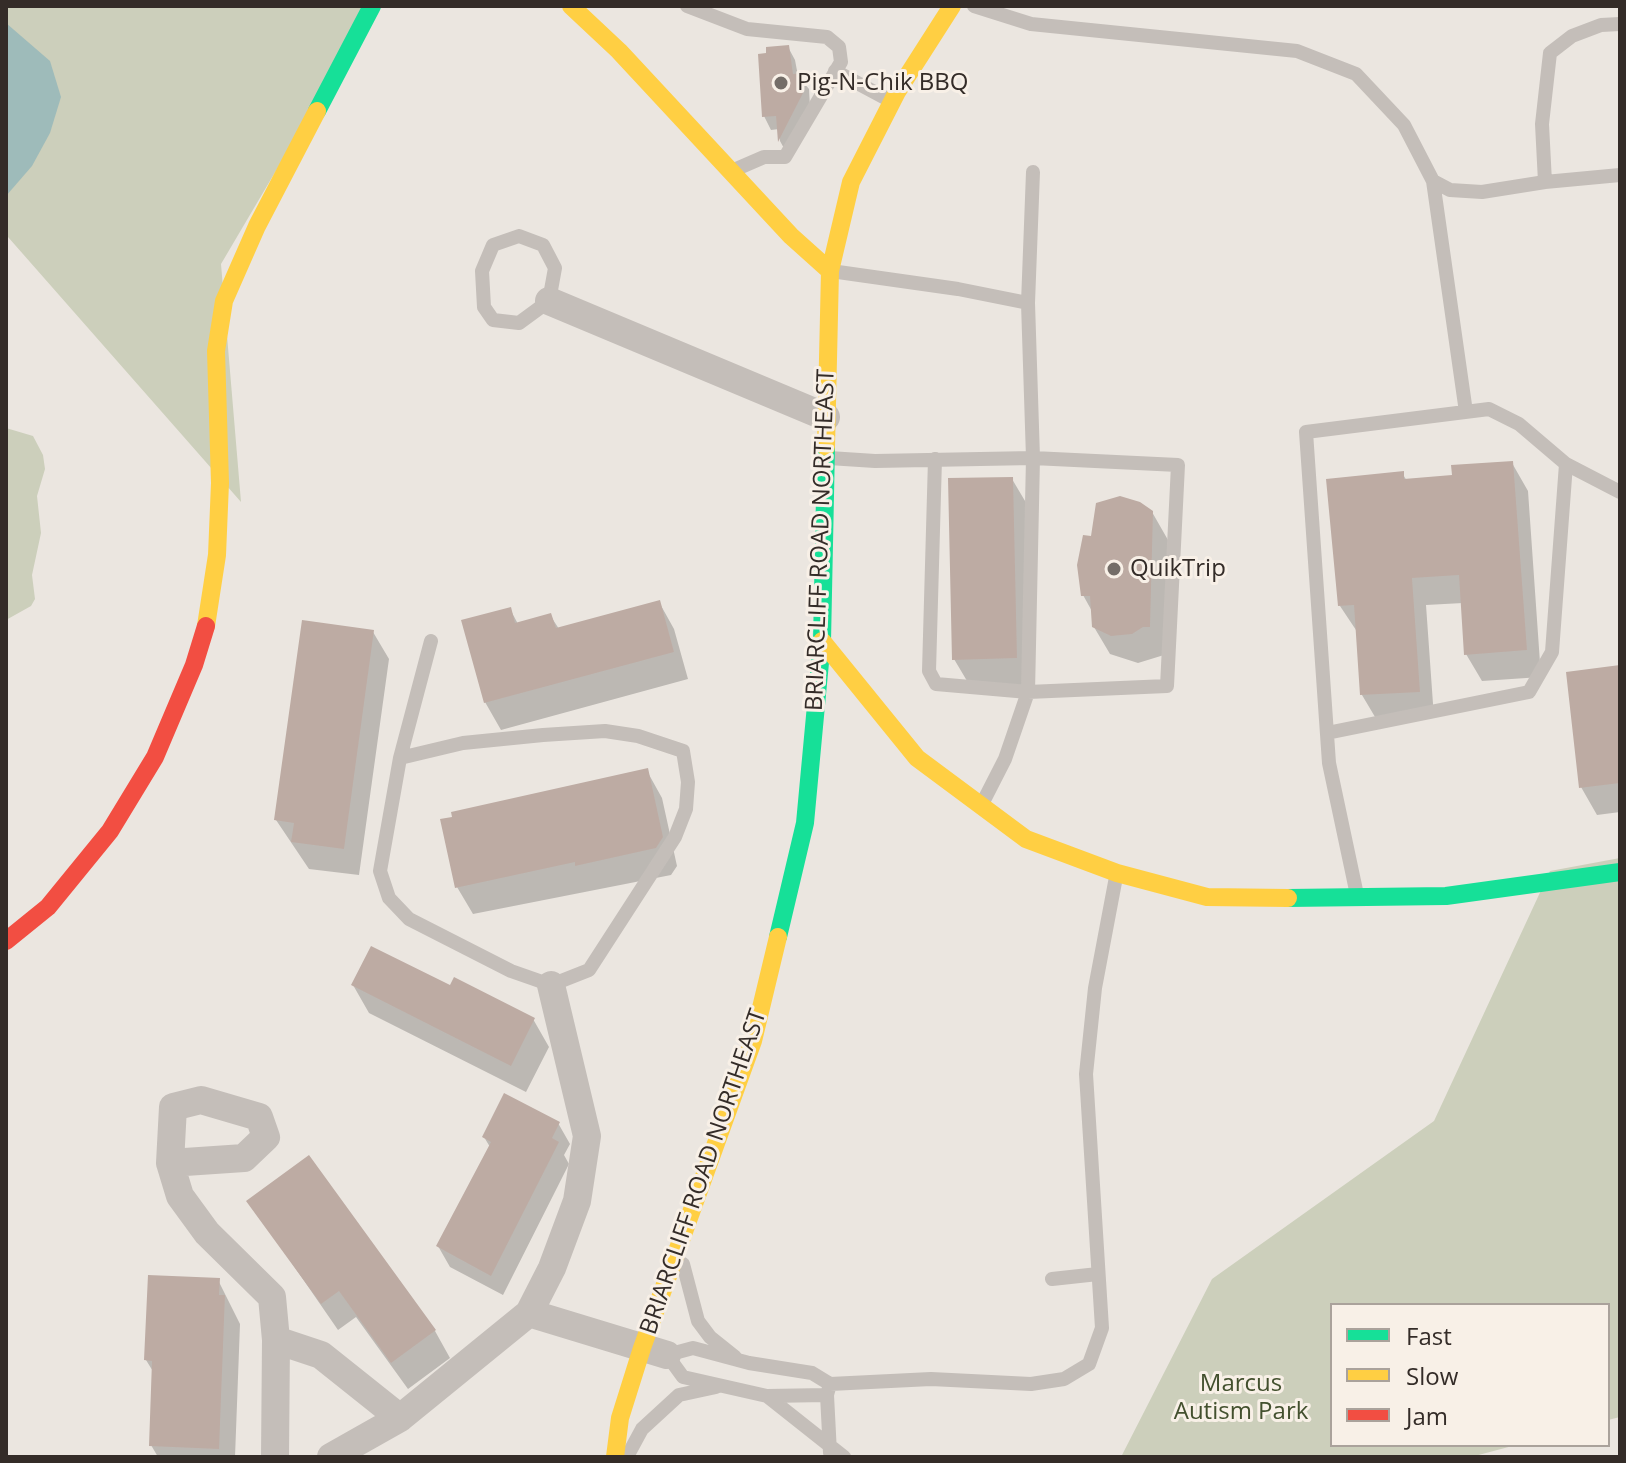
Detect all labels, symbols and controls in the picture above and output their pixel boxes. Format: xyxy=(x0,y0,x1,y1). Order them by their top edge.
place label: Pig-N-Chik BBQ xyxy=(797,69,968,97)
marker: Pig-N-Chik BBQ xyxy=(772,74,790,92)
street label: BRIARCLIFF ROAD NORTHEAST xyxy=(801,369,841,711)
place label: QuikTrip xyxy=(1130,555,1226,583)
marker: QuikTrip xyxy=(1105,560,1123,578)
street label: BRIARCLIFF ROAD NORTHEAST xyxy=(635,1006,773,1338)
legend xyxy=(1330,1303,1610,1447)
text: Fast xyxy=(1406,1319,1452,1352)
text: Slow xyxy=(1406,1359,1458,1392)
park label: Marcus Autism Park xyxy=(1174,1370,1308,1426)
text: Jam xyxy=(1406,1399,1448,1432)

